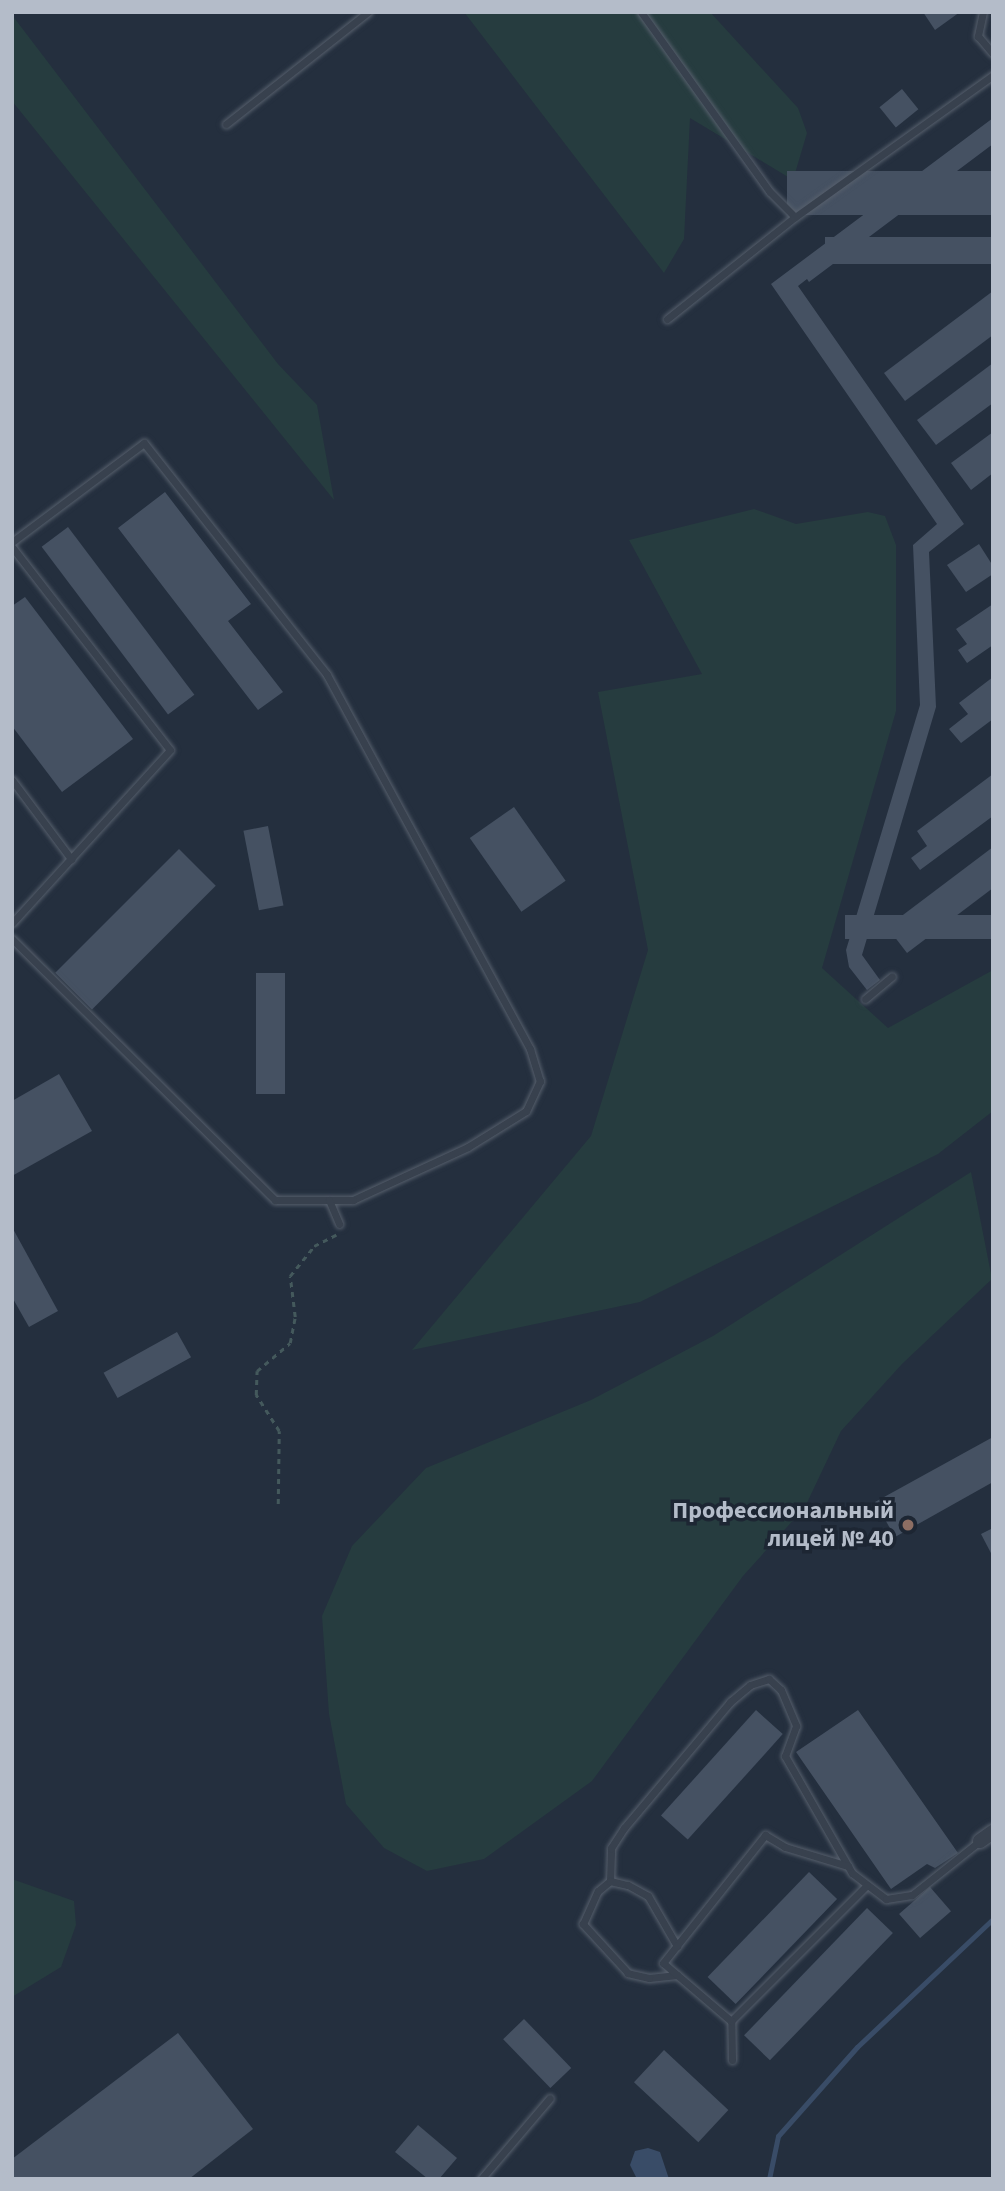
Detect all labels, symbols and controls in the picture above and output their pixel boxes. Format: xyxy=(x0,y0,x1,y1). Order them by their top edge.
place label: Профессиональный лицей № 40 xyxy=(672,1497,894,1553)
marker: Профессиональный лицей № 40 xyxy=(900,1517,916,1533)

